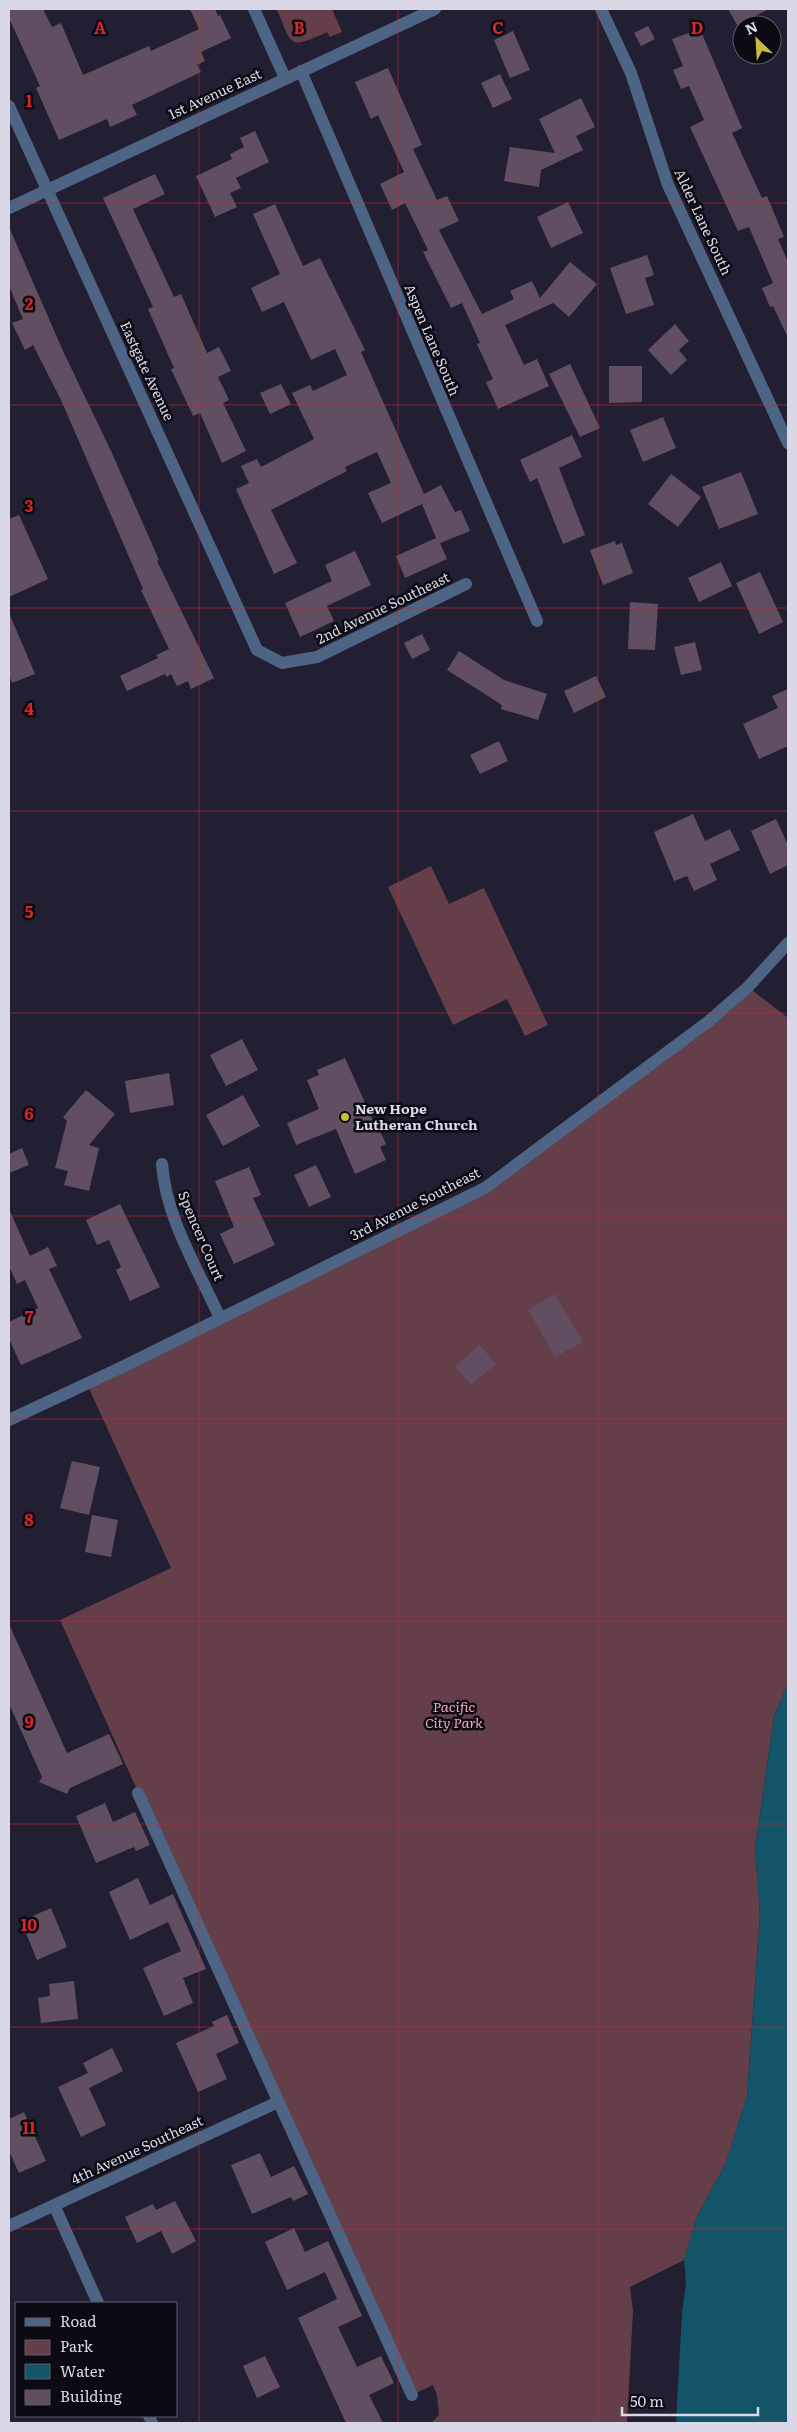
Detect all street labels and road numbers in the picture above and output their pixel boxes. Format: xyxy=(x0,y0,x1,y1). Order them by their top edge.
street label: 1st Avenue East xyxy=(165,63,265,123)
street label: Alder Lane South xyxy=(670,165,737,278)
street label: Aspen Lane South xyxy=(400,281,466,399)
street label: Eastgate Avenue xyxy=(116,318,180,424)
street label: 2nd Avenue Southeast xyxy=(313,566,453,648)
street label: 3rd Avenue Southeast xyxy=(346,1161,483,1245)
street label: Spencer Court xyxy=(174,1188,230,1284)
street label: 4th Avenue Southeast xyxy=(67,2110,206,2189)

